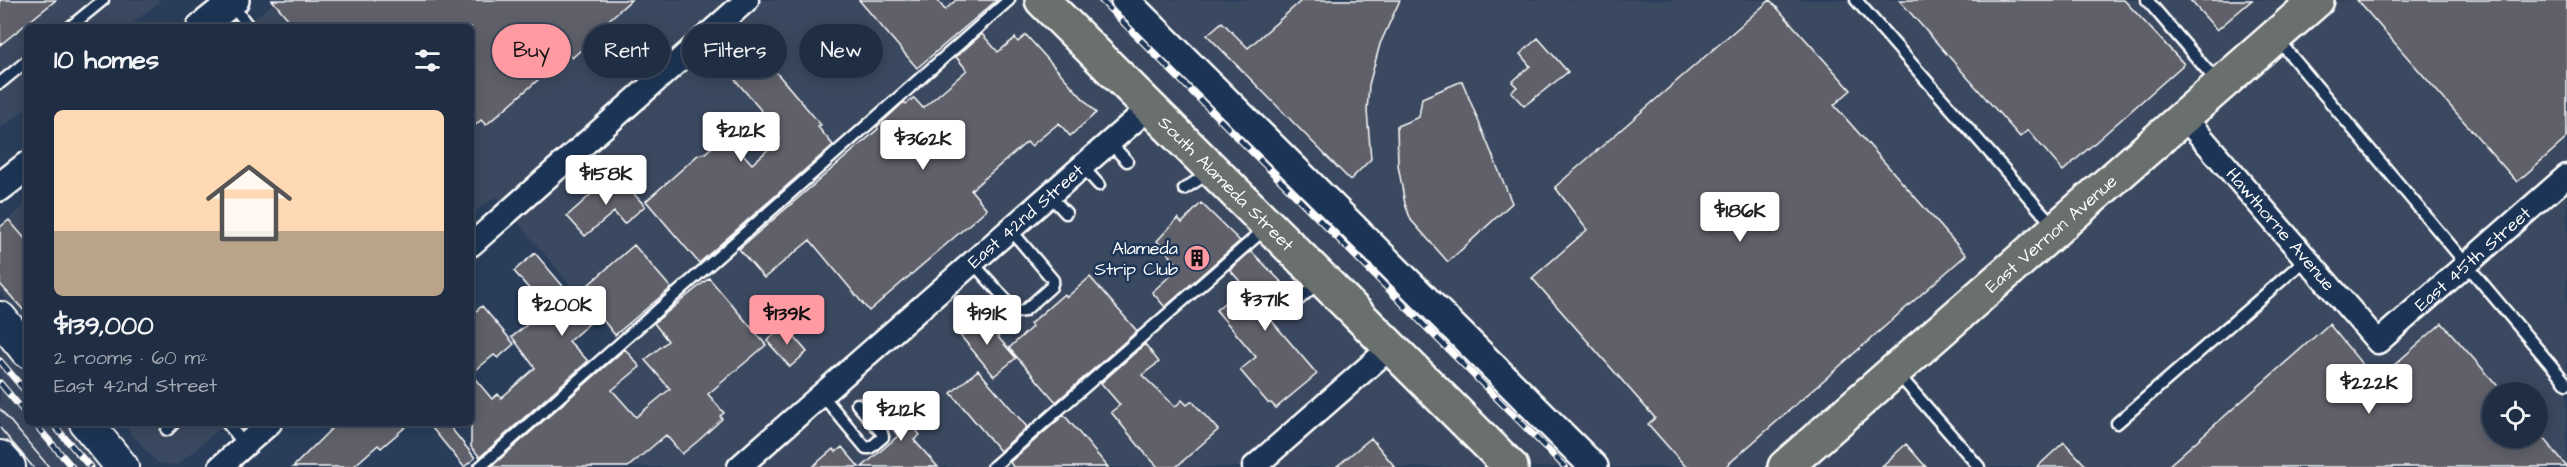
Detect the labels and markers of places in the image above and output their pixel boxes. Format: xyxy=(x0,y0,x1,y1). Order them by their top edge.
pin: $212K xyxy=(699,112,783,163)
pin: $362K xyxy=(881,120,965,171)
pin: $158K xyxy=(564,155,648,206)
pin: $186K xyxy=(1698,192,1782,243)
place label: Alameda Strip Club xyxy=(1094,236,1178,282)
building icon: Alameda Strip Club xyxy=(1182,243,1212,273)
pin: $371K xyxy=(1223,281,1307,332)
pin: $200K xyxy=(520,286,604,337)
pin: $139K xyxy=(745,295,829,346)
pin: $191K xyxy=(945,295,1029,346)
pin: $222K xyxy=(2327,364,2411,415)
pin: $212K xyxy=(859,391,943,442)

